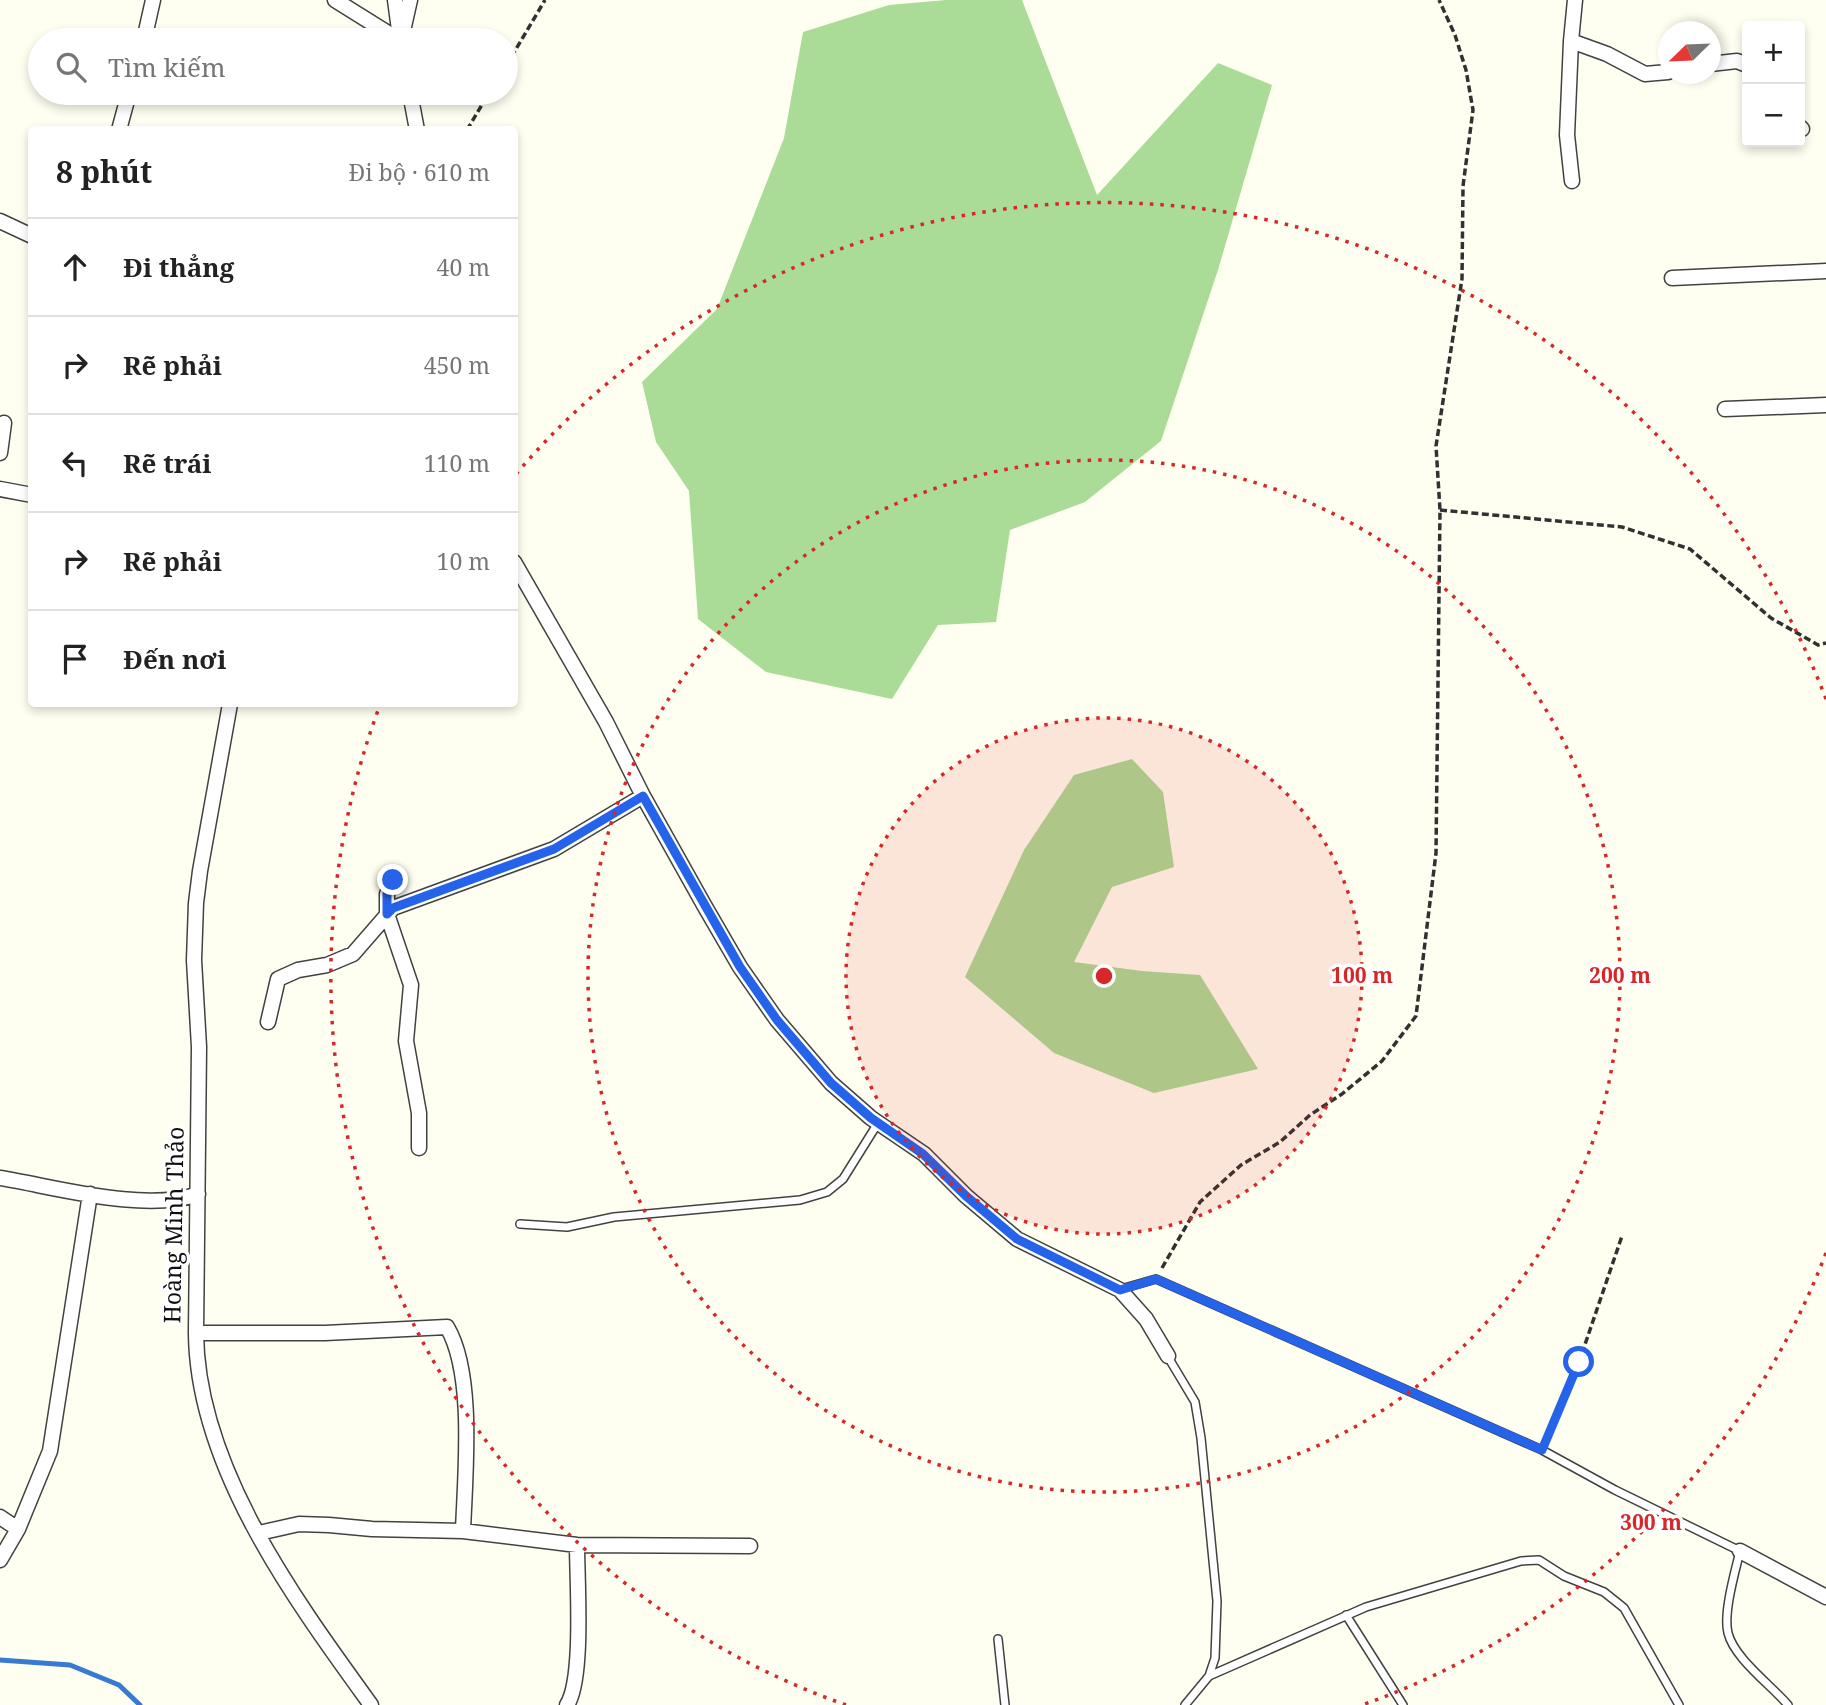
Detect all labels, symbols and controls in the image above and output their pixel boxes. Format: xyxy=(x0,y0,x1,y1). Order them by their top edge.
north arrow xyxy=(1658,21,1721,84)
map controls xyxy=(1742,21,1805,147)
button: + xyxy=(1742,21,1805,84)
search box xyxy=(28,28,518,105)
icon: search xyxy=(52,48,90,86)
text: Tìm kiếm xyxy=(108,49,226,85)
button: − xyxy=(1742,84,1805,147)
text: 8 phút xyxy=(56,151,152,192)
text: Đi bộ · 610 m xyxy=(349,156,490,188)
icon: ahead xyxy=(56,248,94,286)
text: Đi thẳng xyxy=(123,249,234,285)
text: 40 m xyxy=(437,251,490,283)
icon: right xyxy=(56,346,94,384)
text: Rẽ phải xyxy=(123,347,222,383)
text: 450 m xyxy=(424,349,490,381)
icon: left xyxy=(56,444,94,482)
text: Rẽ trái xyxy=(123,445,212,481)
text: 110 m xyxy=(424,447,490,479)
icon: right xyxy=(56,542,94,580)
text: Rẽ phải xyxy=(123,543,222,579)
text: 10 m xyxy=(437,545,490,577)
icon: arrive xyxy=(56,640,94,678)
text: Đến nơi xyxy=(123,641,226,677)
route end xyxy=(377,864,408,895)
text: 100 m xyxy=(1331,961,1393,989)
text: 200 m xyxy=(1589,961,1651,989)
centre of rings xyxy=(1092,964,1116,988)
street label: Hoàng Minh Thảo xyxy=(155,1126,191,1324)
route start xyxy=(1563,1346,1594,1377)
text: 300 m xyxy=(1620,1508,1682,1536)

